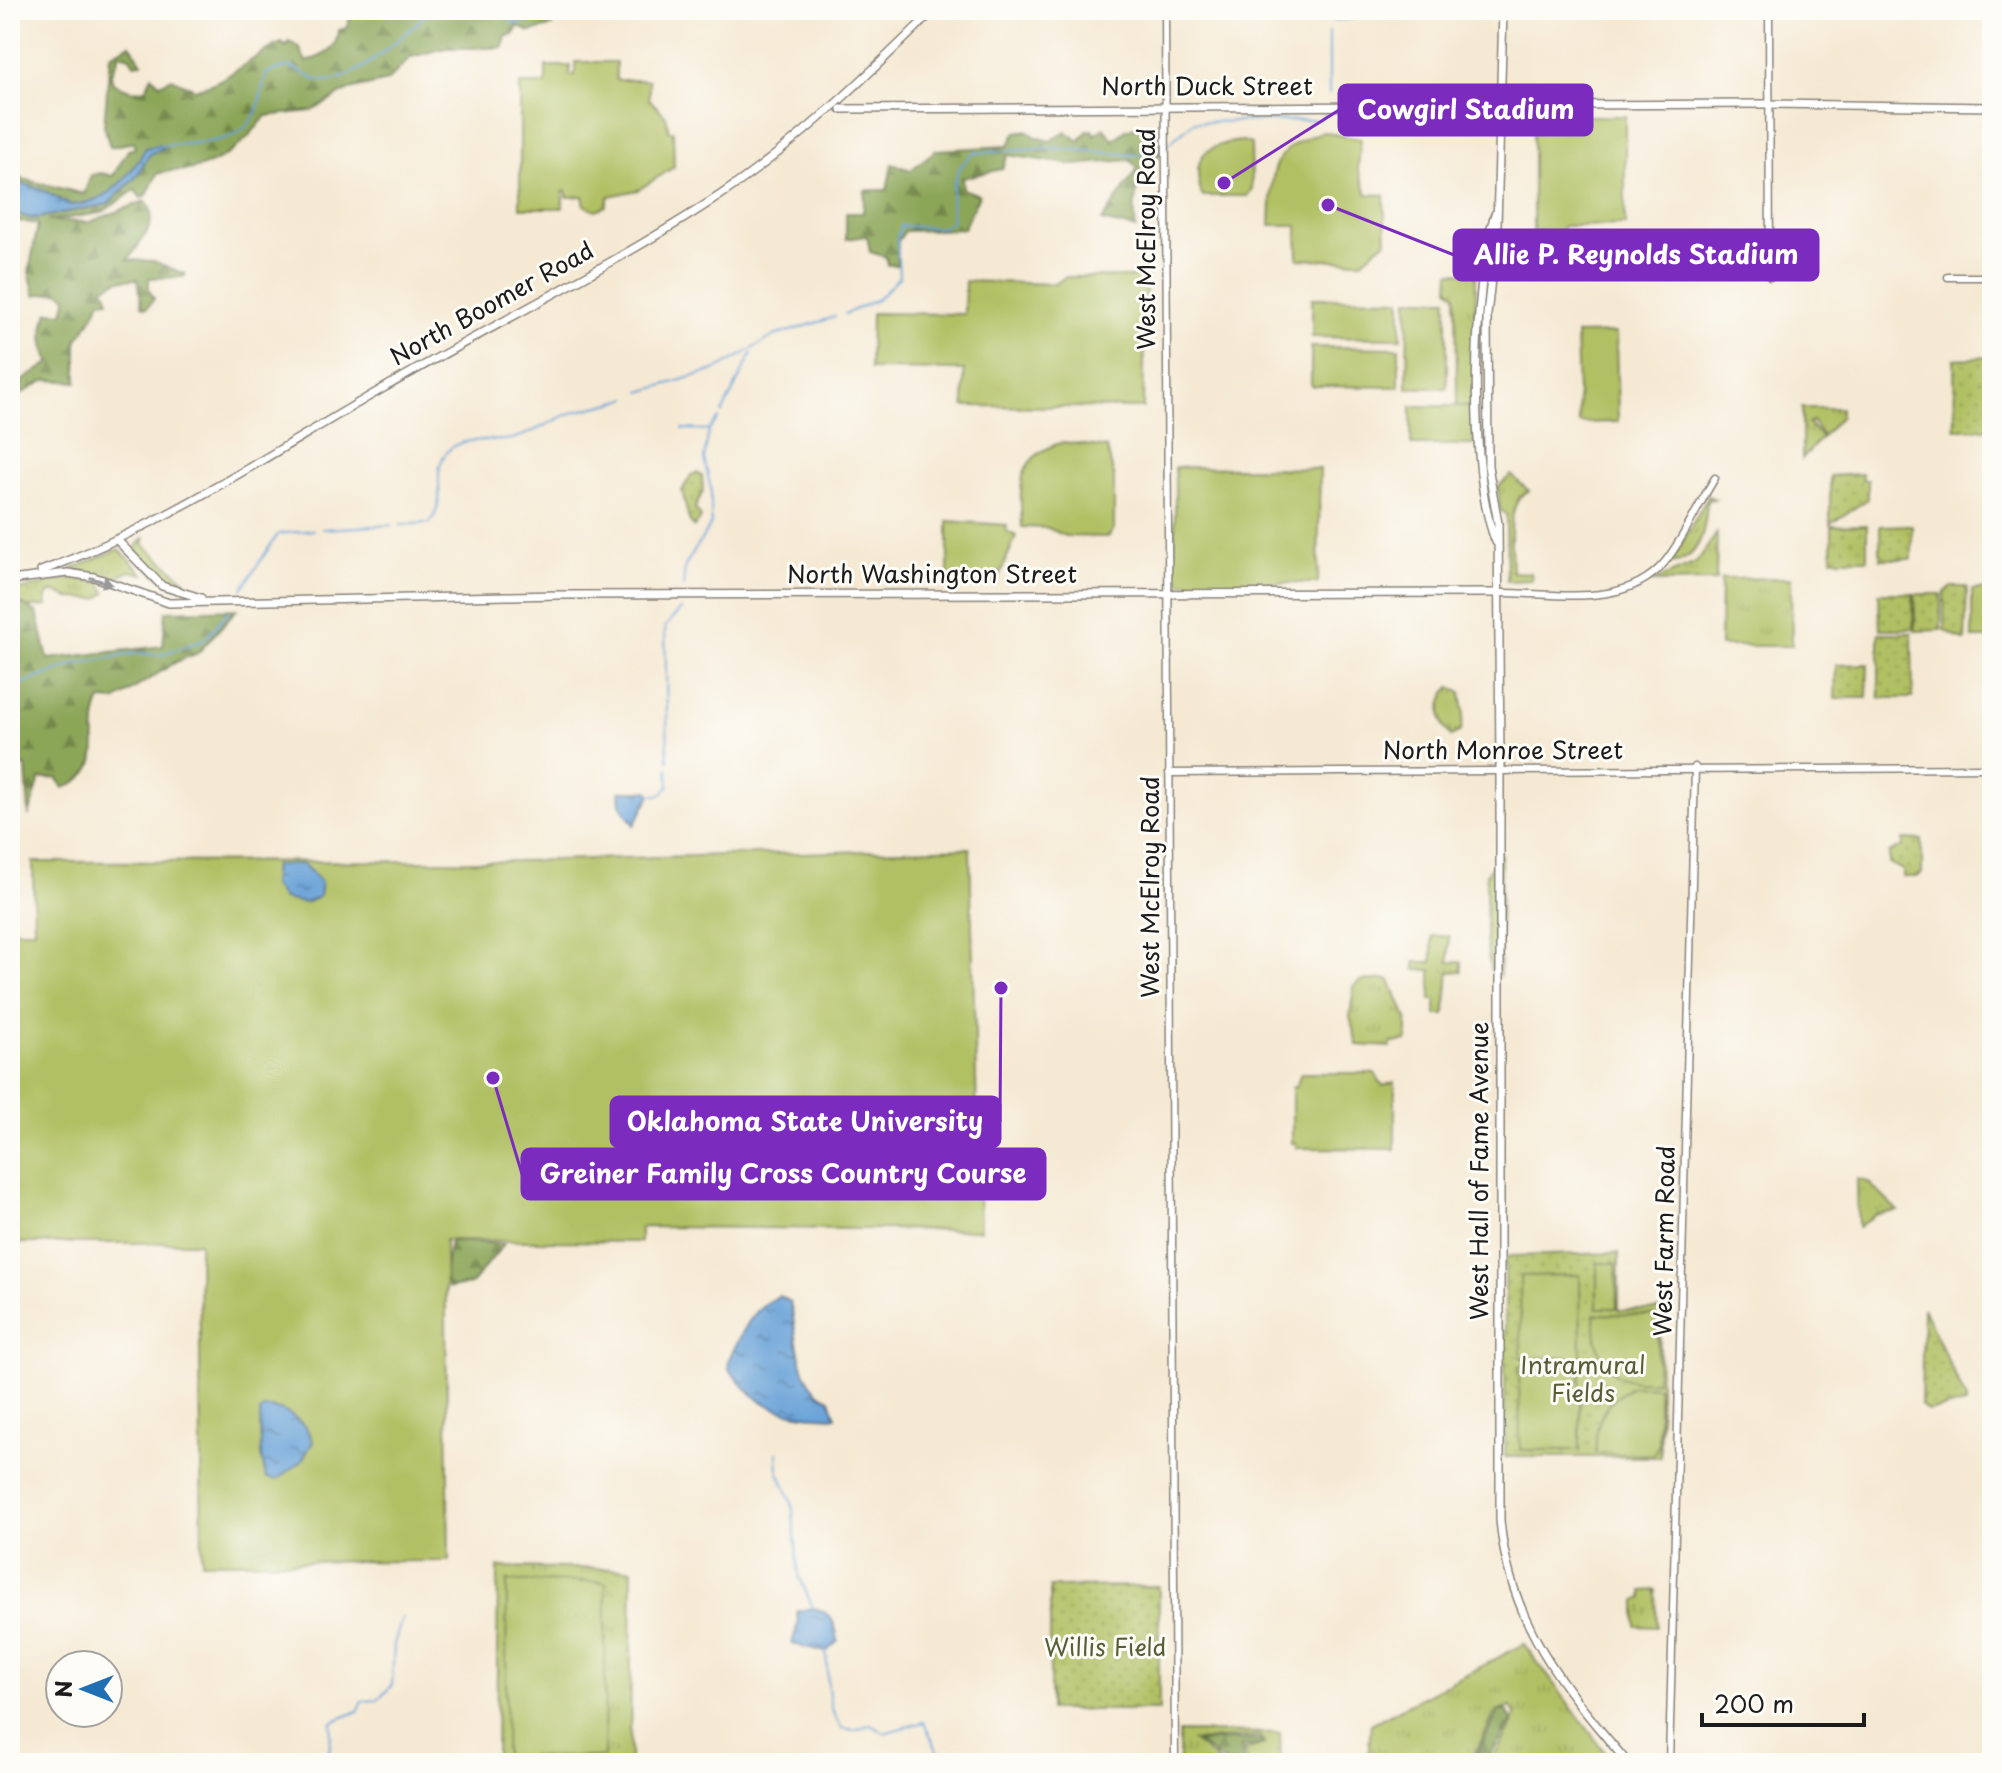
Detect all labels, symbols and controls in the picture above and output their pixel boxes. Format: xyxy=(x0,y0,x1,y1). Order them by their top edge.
street label: North Duck Street xyxy=(1101,67,1313,103)
callout: Cowgirl Stadium xyxy=(1339,85,1592,135)
text: Cowgirl Stadium xyxy=(1357,89,1575,128)
street label: West McElroy Road xyxy=(1127,128,1163,350)
callout: Allie P. Reynolds Stadium xyxy=(1454,230,1818,280)
street label: North Boomer Road xyxy=(383,231,599,373)
text: Allie P. Reynolds Stadium xyxy=(1473,234,1799,273)
street label: North Washington Street xyxy=(787,555,1077,591)
one-way arrow xyxy=(90,575,114,587)
street label: North Monroe Street xyxy=(1383,731,1623,767)
street label: West McElroy Road xyxy=(1131,776,1167,998)
street label: West Hall of Fame Avenue xyxy=(1460,1022,1496,1320)
callout: Oklahoma State University xyxy=(611,1097,1000,1147)
text: Oklahoma State University xyxy=(627,1101,983,1140)
street label: West Farm Road xyxy=(1643,1145,1683,1337)
callout: Greiner Family Cross Country Course xyxy=(522,1149,1045,1199)
text: Greiner Family Cross Country Course xyxy=(539,1153,1027,1192)
park label: Intramural Fields xyxy=(1520,1346,1646,1410)
park label: Willis Field xyxy=(1044,1628,1166,1664)
north arrow xyxy=(44,1649,124,1729)
scale bar xyxy=(1702,1677,1864,1727)
text: N xyxy=(46,1680,79,1698)
text: 200 m xyxy=(1714,1685,1794,1721)

